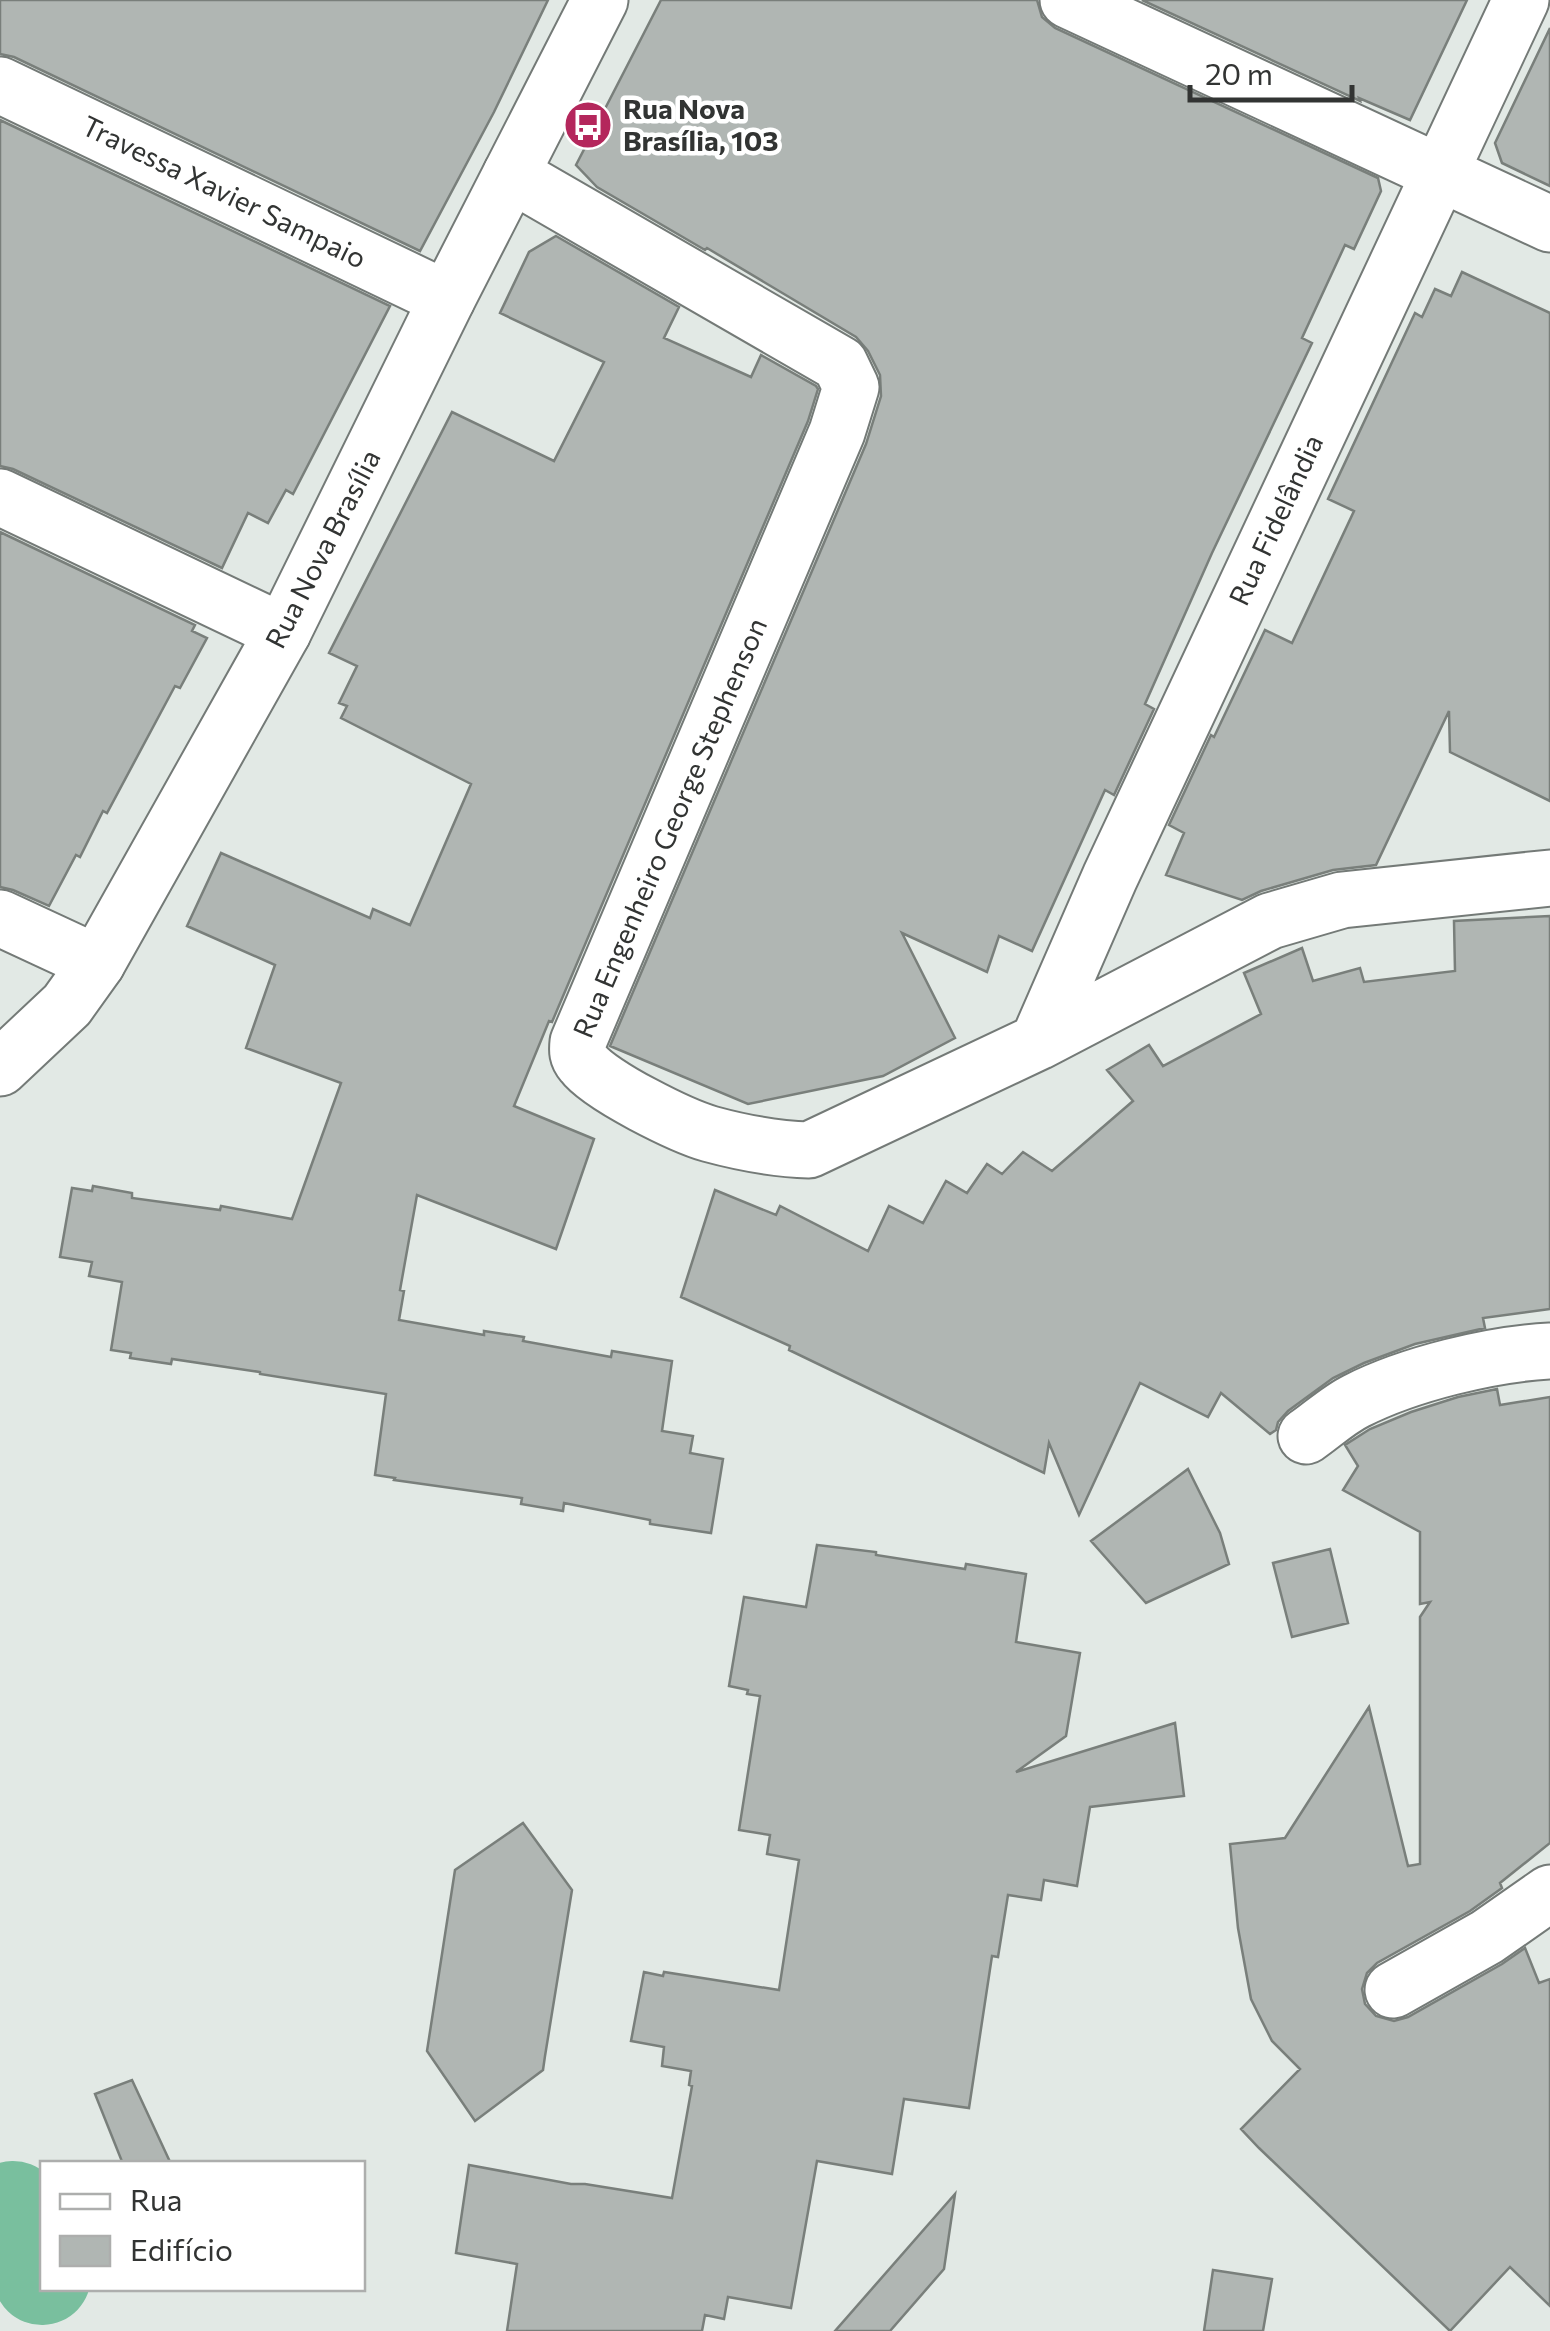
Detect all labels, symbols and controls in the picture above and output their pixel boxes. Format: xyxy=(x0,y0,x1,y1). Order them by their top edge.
scale bar xyxy=(1190,40,1352,102)
text: 20 m xyxy=(1205,54,1273,91)
place label: Rua Nova Brasília, 103 xyxy=(623,91,779,157)
bus stop icon: Rua Nova Brasília, 103 xyxy=(562,99,614,151)
street label: Travessa Xavier Sampaio xyxy=(77,107,372,275)
street label: Rua Fidelândia xyxy=(1221,429,1329,610)
street label: Rua Nova Brasília xyxy=(257,444,387,654)
street label: Rua Engenheiro George Stephenson xyxy=(565,613,773,1043)
legend xyxy=(40,2161,365,2291)
text: Rua xyxy=(130,2180,182,2217)
text: Edifício xyxy=(130,2230,233,2267)

